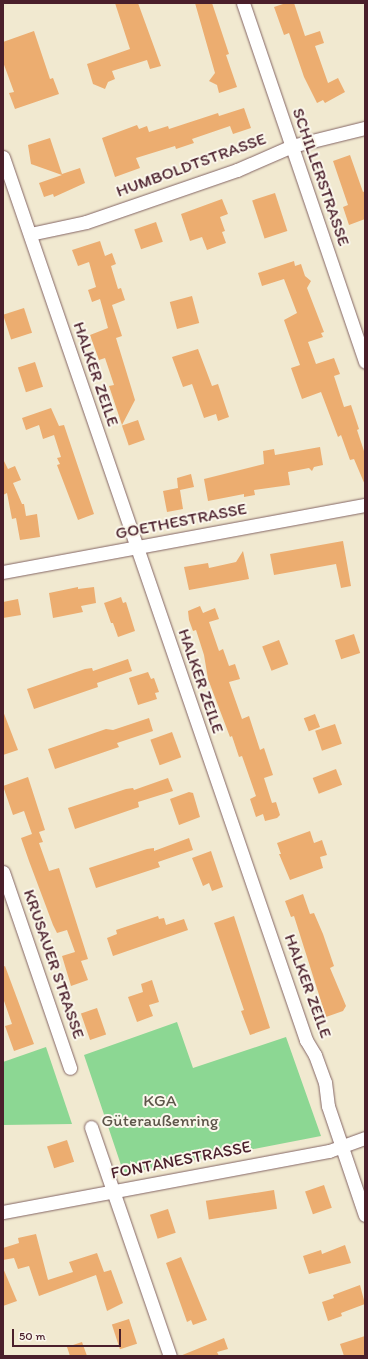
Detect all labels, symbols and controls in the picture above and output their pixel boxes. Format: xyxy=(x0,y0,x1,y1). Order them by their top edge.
street label: SCHILLERSTRASSE xyxy=(288,105,354,249)
street label: HUMBOLDTSTRASSE xyxy=(113,128,269,202)
street label: HALKER ZEILE xyxy=(69,320,123,428)
street label: GOETHESTRASSE xyxy=(114,498,248,544)
street label: HALKER ZEILE xyxy=(174,627,228,735)
street label: KRUSAUER STRASSE xyxy=(19,886,89,1042)
street label: HALKER ZEILE xyxy=(280,932,336,1040)
park label: KGA Güteraußenring xyxy=(102,1091,218,1131)
street label: FONTANESTRASSE xyxy=(109,1136,253,1184)
scale bar xyxy=(14,1321,123,1347)
text: 50 m xyxy=(19,1329,45,1343)

